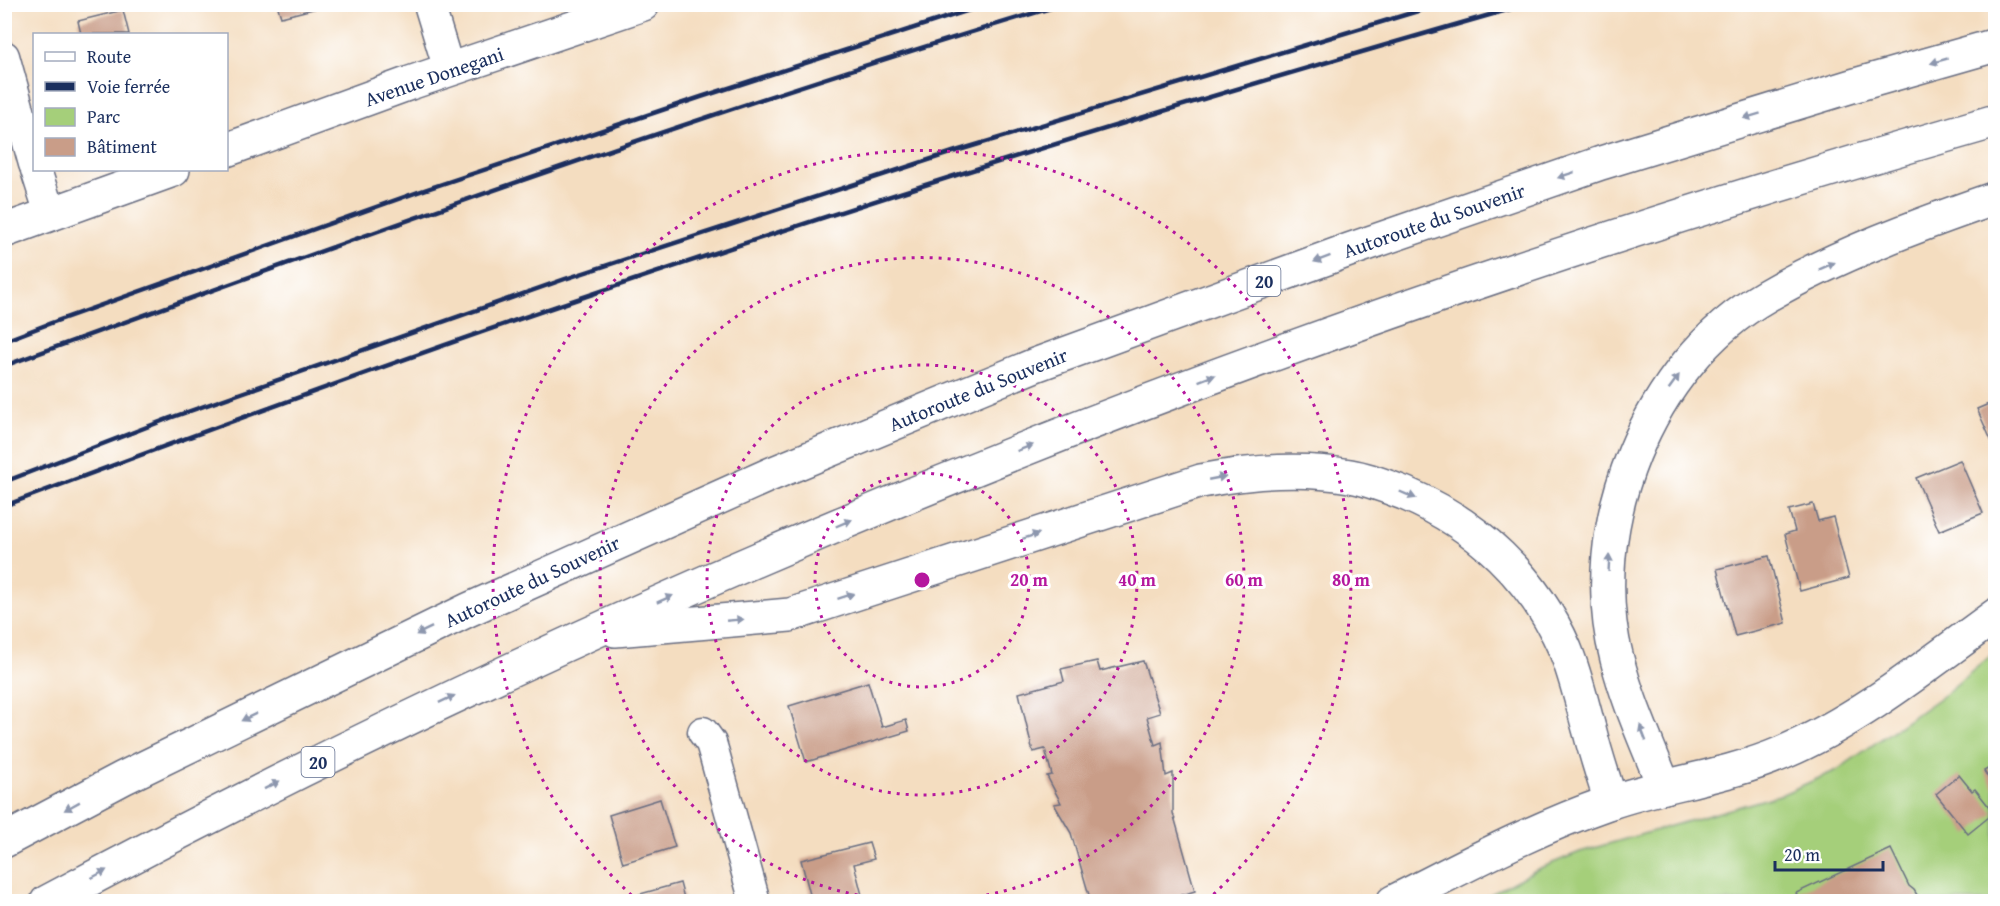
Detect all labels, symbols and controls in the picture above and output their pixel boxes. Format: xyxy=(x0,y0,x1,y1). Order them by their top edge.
legend xyxy=(33,33,228,171)
street label: Avenue Donegani xyxy=(361,39,508,113)
text: Route xyxy=(87,43,131,70)
one-way arrow xyxy=(1930,57,1948,66)
text: Voie ferrée xyxy=(87,73,170,100)
text: Parc xyxy=(87,103,120,130)
one-way arrow xyxy=(1743,112,1761,121)
text: Bâtiment xyxy=(87,133,157,160)
one-way arrow xyxy=(1557,170,1575,180)
street label: Autoroute du Souvenir xyxy=(1339,175,1529,265)
one-way arrow xyxy=(1313,255,1331,265)
one-way arrow xyxy=(1819,261,1836,270)
road number: 20 xyxy=(1248,266,1280,296)
street label: Autoroute du Souvenir xyxy=(884,340,1072,438)
one-way arrow xyxy=(1198,373,1216,383)
one-way arrow xyxy=(1668,374,1679,390)
one-way arrow xyxy=(1016,443,1034,453)
one-way arrow xyxy=(1208,473,1227,482)
one-way arrow xyxy=(1399,491,1417,500)
one-way arrow xyxy=(836,518,854,528)
street label: Autoroute du Souvenir xyxy=(439,528,625,634)
one-way arrow xyxy=(1022,530,1040,540)
one-way arrow xyxy=(1605,553,1614,572)
text: 20 m xyxy=(1010,566,1049,593)
text: 40 m xyxy=(1118,566,1157,593)
text: 60 m xyxy=(1225,566,1264,593)
text: 80 m xyxy=(1332,566,1371,593)
centre of rings xyxy=(912,570,932,590)
one-way arrow xyxy=(837,591,855,601)
one-way arrow xyxy=(656,594,673,603)
one-way arrow xyxy=(725,615,744,624)
one-way arrow xyxy=(415,627,432,636)
one-way arrow xyxy=(439,694,456,703)
one-way arrow xyxy=(240,712,257,721)
one-way arrow xyxy=(1638,723,1648,741)
road number: 20 xyxy=(302,747,334,777)
one-way arrow xyxy=(264,780,281,790)
one-way arrow xyxy=(64,800,80,811)
scale bar xyxy=(1775,834,1883,872)
text: 20 m xyxy=(1784,841,1820,868)
one-way arrow xyxy=(91,869,108,879)

